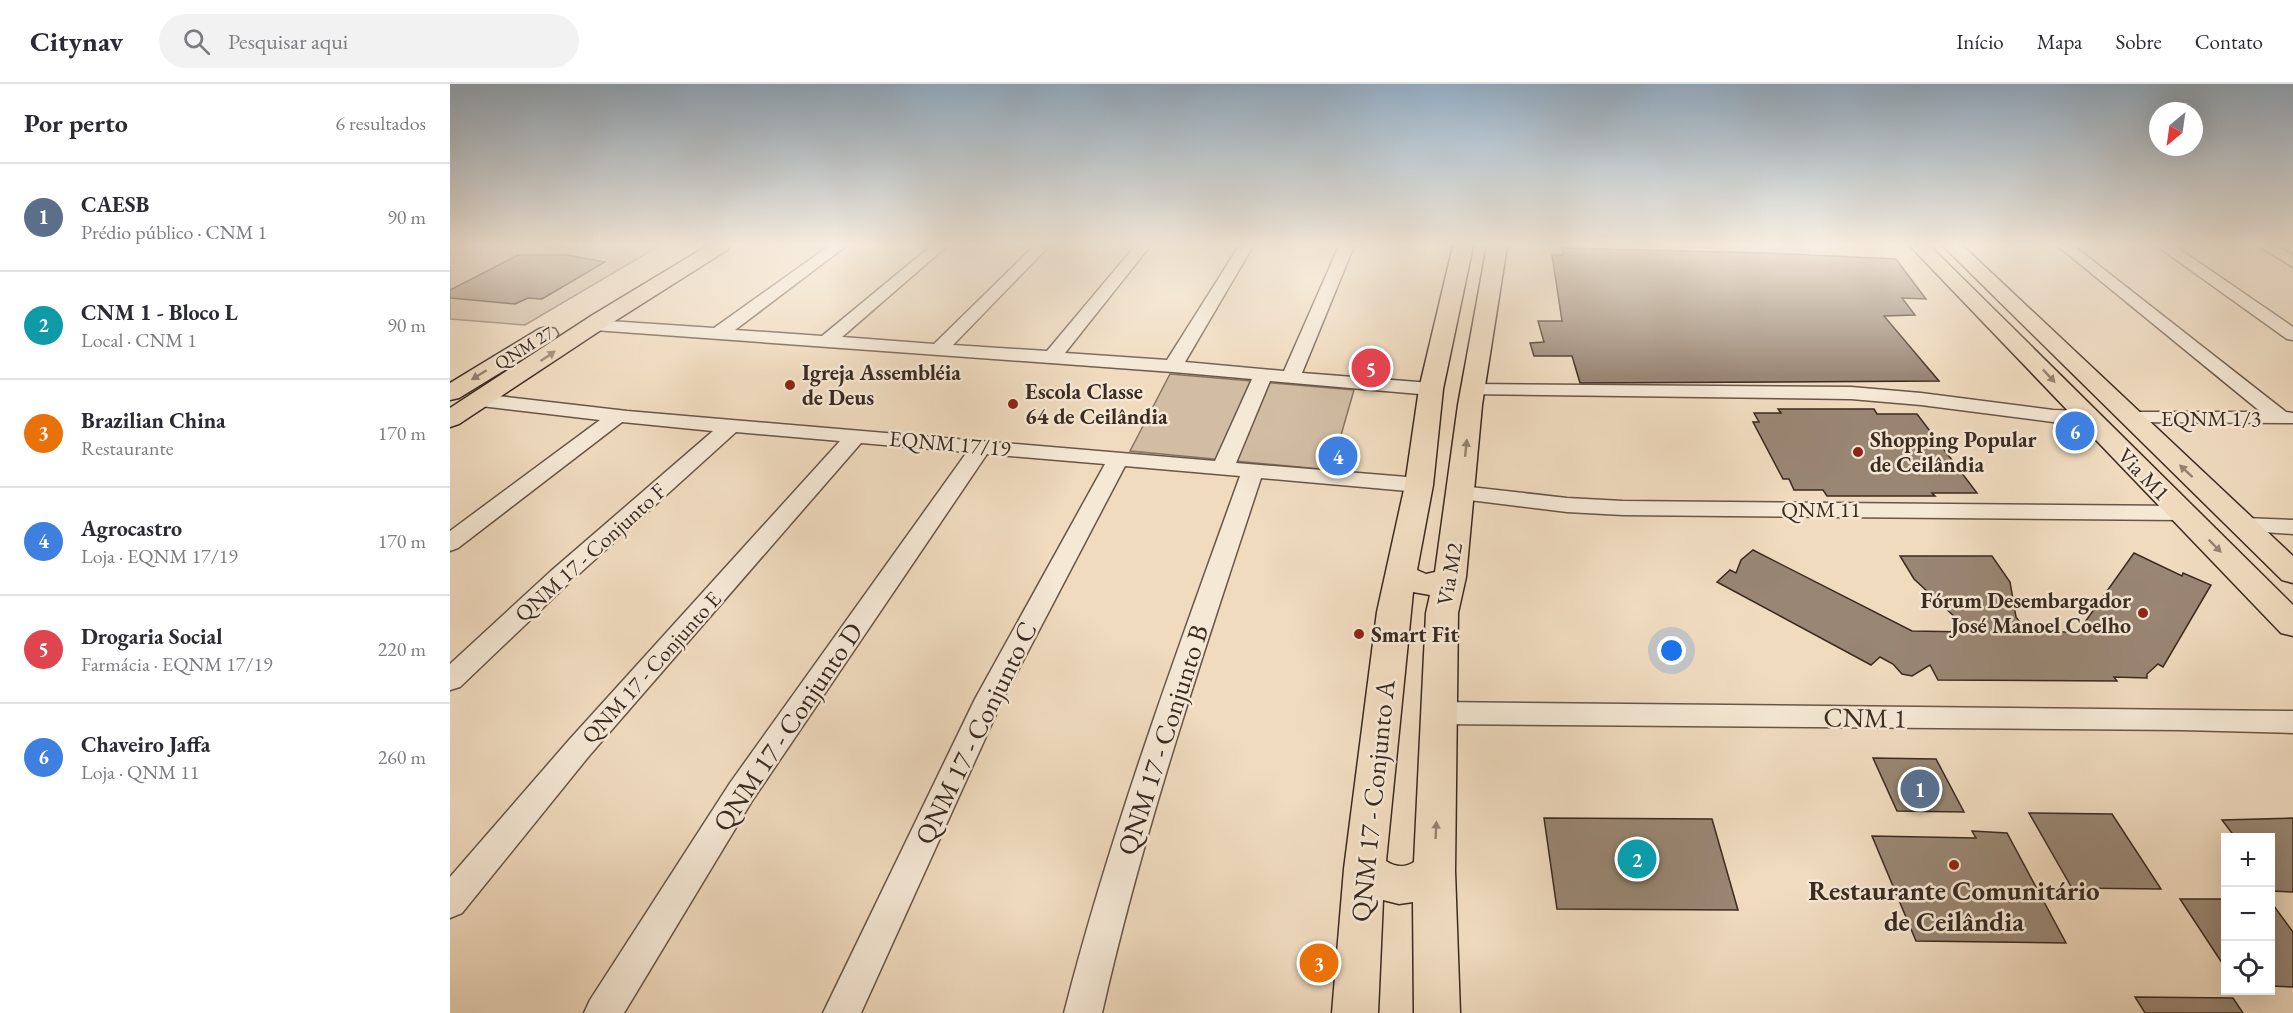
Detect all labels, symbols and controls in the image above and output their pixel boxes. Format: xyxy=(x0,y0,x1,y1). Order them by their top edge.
search box xyxy=(159,14,579,68)
text: Citynav xyxy=(30,23,123,59)
icon: search xyxy=(180,25,213,58)
text: Pesquisar aqui xyxy=(228,27,348,56)
text: Início xyxy=(1956,28,2004,55)
text: Mapa xyxy=(2037,28,2082,55)
text: Sobre xyxy=(2115,28,2162,55)
text: Contato xyxy=(2195,28,2263,55)
north arrow xyxy=(2149,102,2203,156)
text: Por perto xyxy=(24,106,128,140)
text: 6 resultados xyxy=(335,110,426,136)
text: CAESB xyxy=(81,190,149,219)
text: 1 xyxy=(38,204,49,230)
text: 90 m xyxy=(387,204,426,230)
text: Prédio público · CNM 1 xyxy=(81,219,267,245)
text: CNM 1 - Bloco L xyxy=(81,298,238,327)
text: 2 xyxy=(38,312,49,338)
text: 90 m xyxy=(387,312,426,338)
street label: QNM 27 xyxy=(490,320,558,375)
text: Local · CNM 1 xyxy=(81,327,197,353)
pin: 5 xyxy=(1352,346,1390,390)
one-way arrow xyxy=(539,350,555,362)
place label: Igreja Assembléia de Deus xyxy=(802,358,961,412)
one-way arrow xyxy=(2042,369,2056,384)
one-way arrow xyxy=(471,370,487,381)
place label: Escola Classe 64 de Ceilândia xyxy=(1025,377,1168,431)
marker: Igreja Assembléia de Deus xyxy=(783,378,797,392)
marker: Escola Classe 64 de Ceilândia xyxy=(1006,397,1020,411)
street label: EQNM 1/3 xyxy=(2161,404,2261,433)
text: Brazilian China xyxy=(81,406,226,435)
pin: 6 xyxy=(2056,408,2094,454)
text: 3 xyxy=(38,420,49,446)
text: 170 m xyxy=(378,420,426,446)
street label: EQNM 17/19 xyxy=(888,424,1012,463)
place label: Shopping Popular de Ceilândia xyxy=(1870,425,2038,479)
pin: 4 xyxy=(1318,434,1358,478)
text: Restaurante xyxy=(81,435,174,461)
one-way arrow xyxy=(1461,439,1471,458)
street label: Via M1 xyxy=(2111,442,2176,507)
marker: Shopping Popular de Ceilândia xyxy=(1851,445,1865,459)
one-way arrow xyxy=(2178,464,2193,478)
street label: QNM 17 - Conjunto F xyxy=(508,477,672,628)
street label: QNM 11 xyxy=(1781,495,1861,524)
text: Agrocastro xyxy=(81,514,182,543)
text: 4 xyxy=(38,528,49,554)
text: 170 m xyxy=(378,528,426,554)
one-way arrow xyxy=(2207,538,2221,552)
street label: Via M2 xyxy=(1430,540,1469,608)
text: Loja · EQNM 17/19 xyxy=(81,543,238,569)
street label: QNM 17 - Conjunto E xyxy=(575,585,727,750)
place label: Fórum Desembargador José Manoel Coelho xyxy=(1921,586,2132,640)
marker: Fórum Desembargador José Manoel Coelho xyxy=(2136,606,2150,620)
street label: QNM 17 - Conjunto D xyxy=(705,615,871,838)
street label: QNM 17 - Conjunto C xyxy=(906,616,1045,850)
street label: QNM 17 - Conjunto B xyxy=(1109,620,1216,860)
place label: Smart Fit xyxy=(1371,620,1459,649)
text: Drogaria Social xyxy=(81,622,222,651)
marker: Smart Fit xyxy=(1352,627,1366,641)
text: 5 xyxy=(38,636,49,662)
text: 220 m xyxy=(378,636,426,662)
your location xyxy=(1657,636,1686,665)
text: Farmácia · EQNM 17/19 xyxy=(81,651,273,677)
street label: QNM 17 - Conjunto A xyxy=(1342,678,1403,924)
street label: CNM 1 xyxy=(1823,699,1907,736)
text: Chaveiro Jaffa xyxy=(81,730,210,759)
text: 6 xyxy=(38,744,49,770)
text: 260 m xyxy=(378,744,426,770)
text: Loja · QNM 11 xyxy=(81,759,199,785)
pin: 1 xyxy=(1900,766,1940,812)
one-way arrow xyxy=(1431,821,1440,840)
map controls xyxy=(2221,833,2275,995)
button: + xyxy=(2221,833,2275,887)
pin: 2 xyxy=(1618,836,1656,882)
marker: Restaurante Comunitário de Ceilândia xyxy=(1947,858,1961,872)
place label: Restaurante Comunitário de Ceilândia xyxy=(1808,873,2100,939)
button: − xyxy=(2221,887,2275,941)
pin: 3 xyxy=(1300,940,1338,986)
button: locate xyxy=(2221,941,2275,995)

